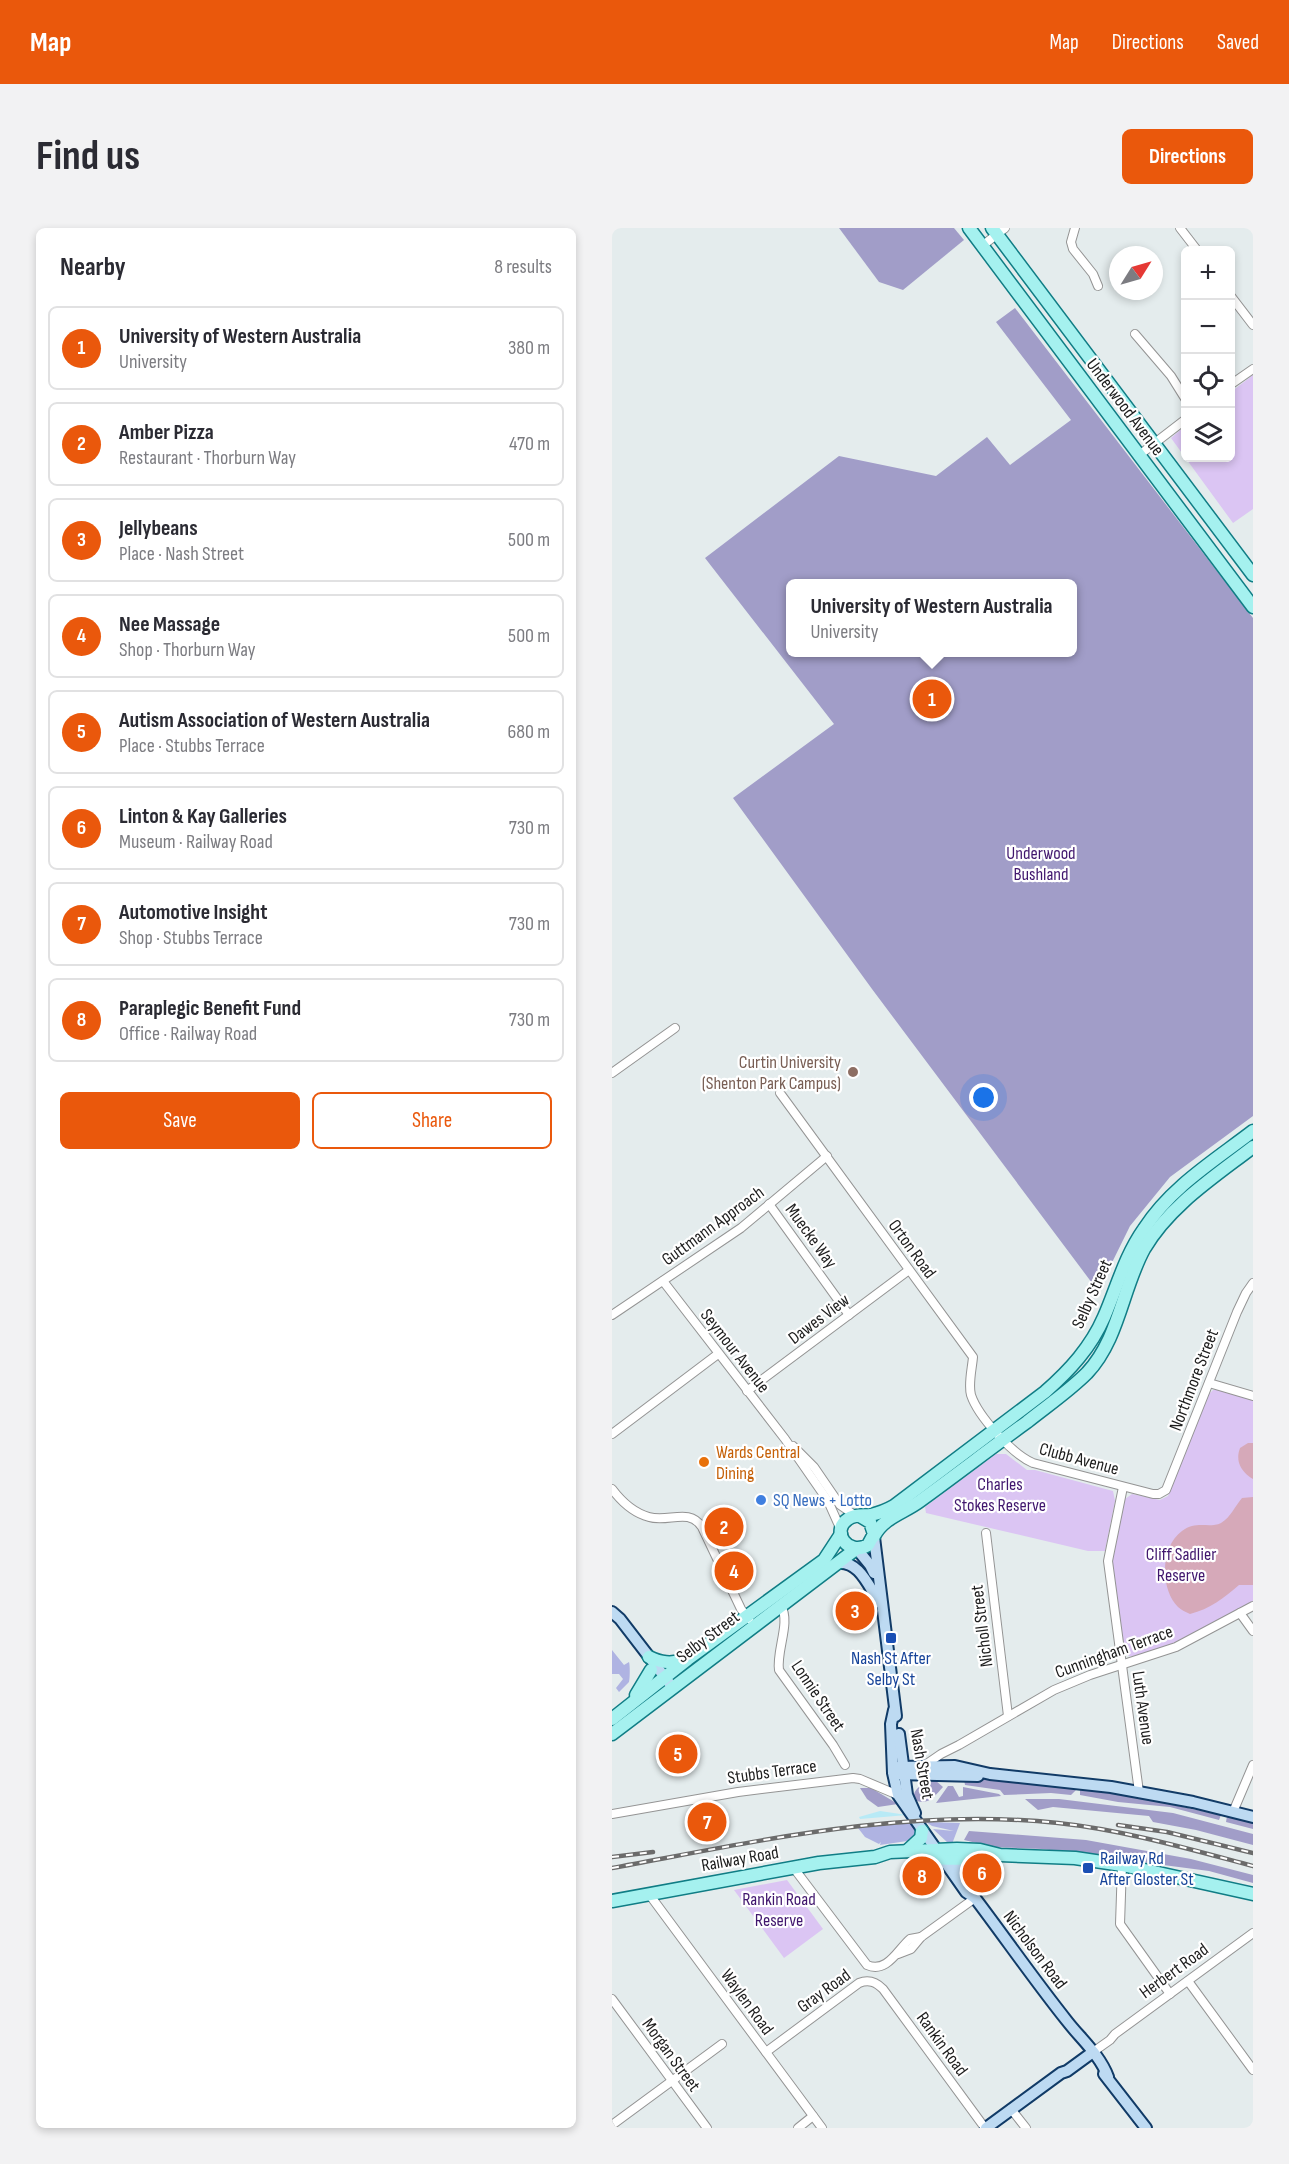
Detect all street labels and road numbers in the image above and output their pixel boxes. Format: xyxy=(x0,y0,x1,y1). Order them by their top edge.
street label: Underwood Avenue xyxy=(1082,354,1168,460)
street label: Guttmann Approach xyxy=(658,1182,768,1270)
street label: Muecke Way xyxy=(781,1200,841,1272)
street label: Orton Road xyxy=(884,1215,940,1283)
street label: Selby Street xyxy=(1067,1256,1117,1332)
street label: Dawes View xyxy=(784,1289,854,1349)
street label: Seymour Avenue xyxy=(696,1305,774,1397)
street label: Northmore Street xyxy=(1165,1326,1223,1434)
street label: Clubb Avenue xyxy=(1037,1438,1121,1480)
street label: Nicholl Street xyxy=(966,1583,997,1668)
street label: Selby Street xyxy=(672,1606,744,1667)
street label: Cunningham Terrace xyxy=(1052,1621,1176,1683)
street label: Lonnie Street xyxy=(787,1657,850,1736)
street label: Luth Avenue xyxy=(1127,1670,1159,1746)
street label: Nash Street xyxy=(905,1727,939,1801)
street label: Stubbs Terrace xyxy=(726,1755,818,1789)
street label: Railway Road xyxy=(700,1842,780,1876)
street label: Nicholson Road xyxy=(999,1907,1071,1993)
street label: Herbert Road xyxy=(1135,1939,1213,2003)
street label: Waylen Road xyxy=(716,1965,778,2039)
street label: Gray Road xyxy=(793,1965,855,2017)
street label: Rankin Road xyxy=(912,2008,972,2080)
street label: Morgan Street xyxy=(637,2014,705,2096)

